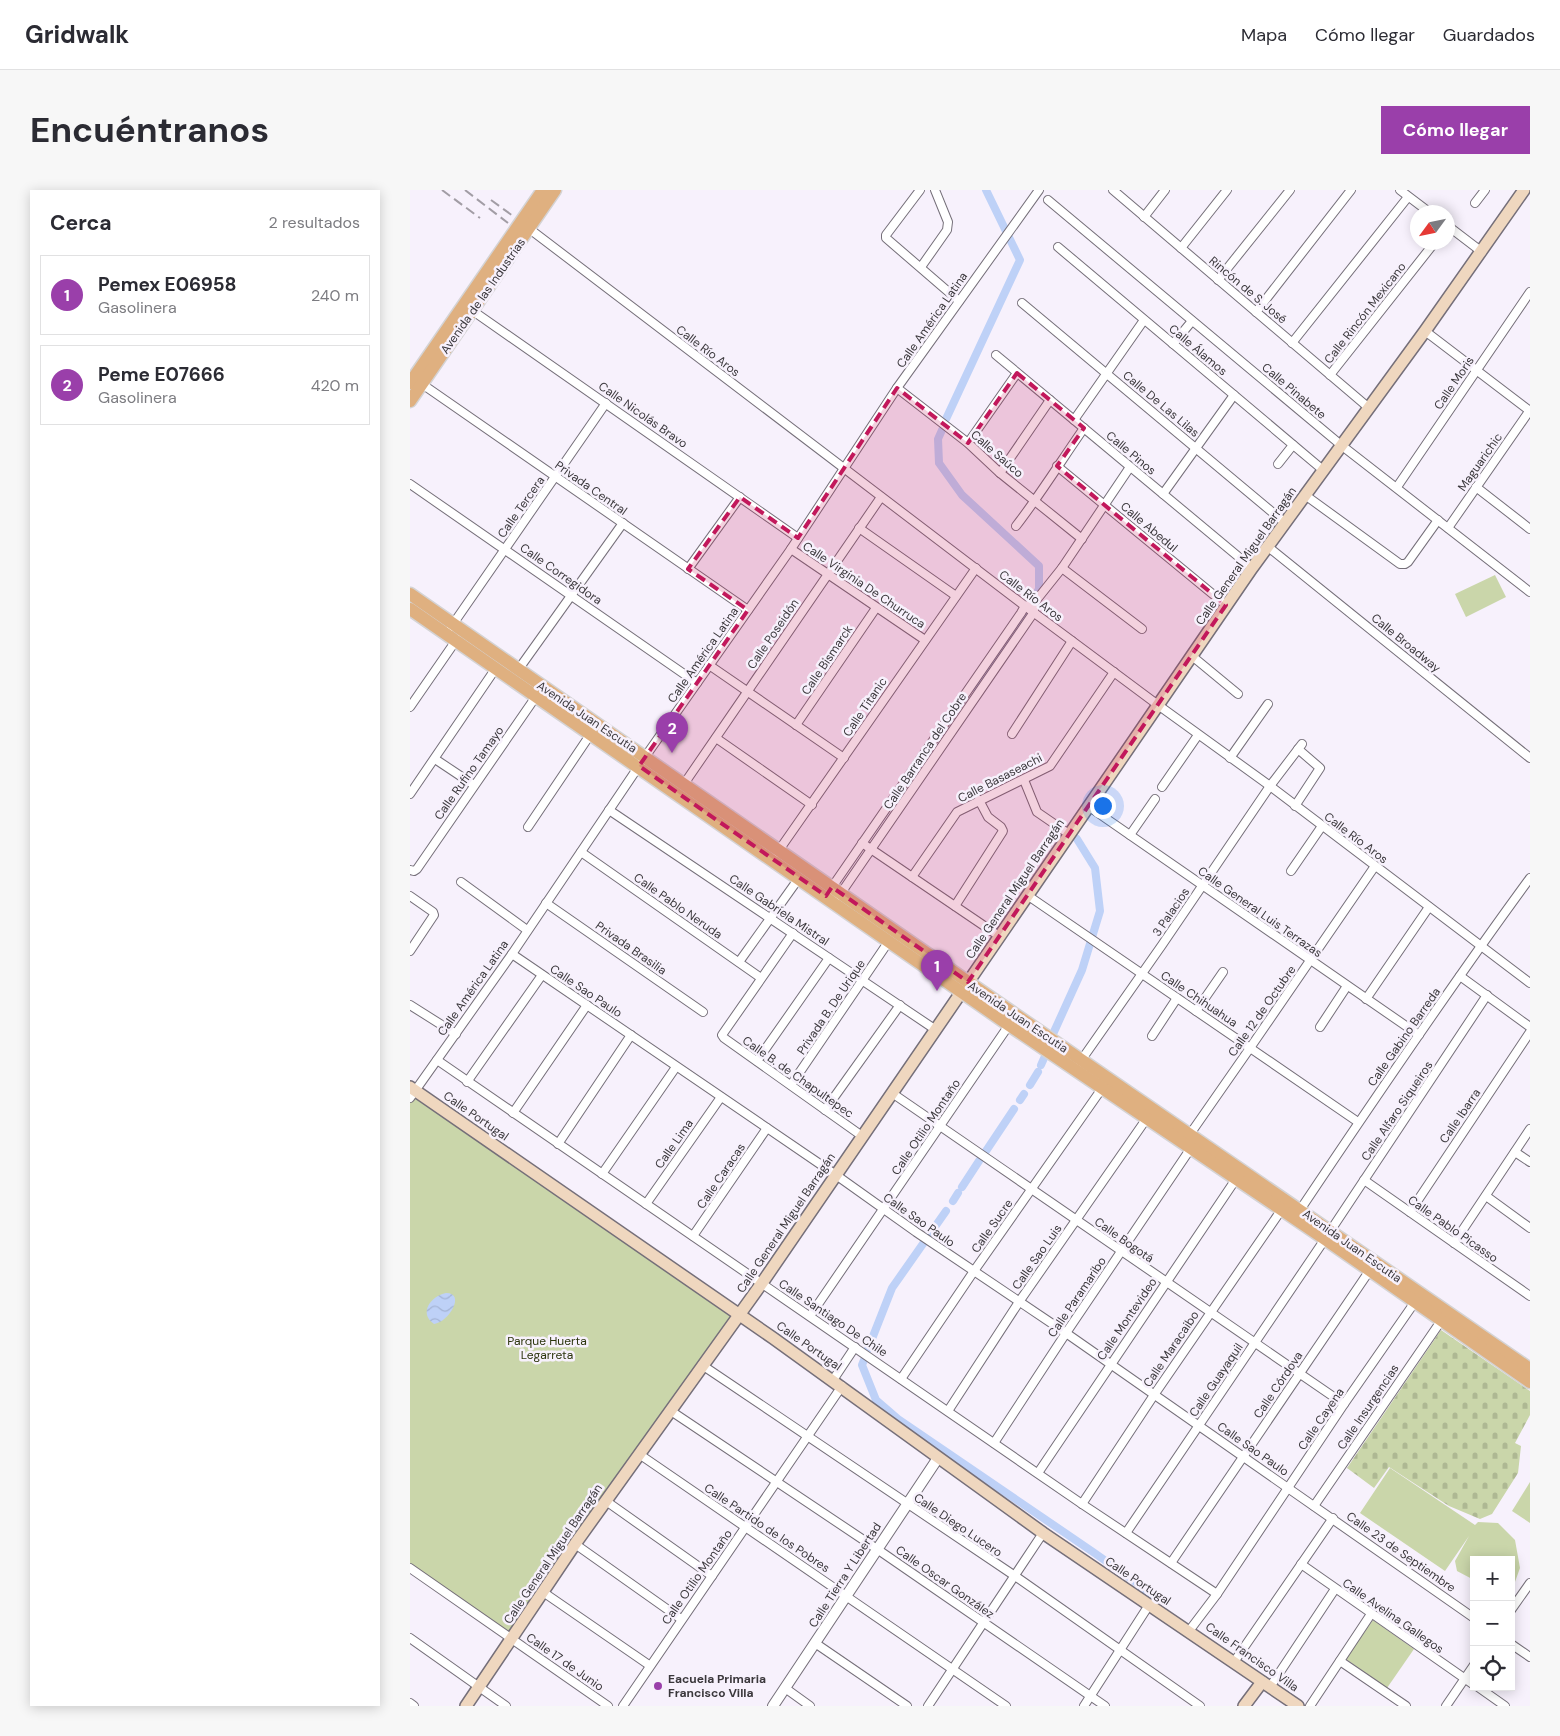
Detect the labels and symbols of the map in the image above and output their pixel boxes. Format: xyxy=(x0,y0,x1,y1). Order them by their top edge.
north arrow xyxy=(1410,205,1455,250)
street label: Avenida de las Industrias xyxy=(437,235,529,357)
street label: Rincón de S. José xyxy=(1206,253,1290,327)
street label: Calle Rincón Mexicano xyxy=(1320,259,1410,367)
street label: Calle América Latina xyxy=(893,269,971,371)
street label: Calle Álamos xyxy=(1165,321,1231,379)
street label: Calle Río Aros xyxy=(673,322,743,380)
street label: Calle Moris xyxy=(1430,353,1478,413)
street label: Calle Pinabete xyxy=(1259,359,1330,423)
street label: Calle De Las Lilas xyxy=(1119,367,1203,441)
street label: Calle Nicolás Bravo xyxy=(595,378,691,452)
street label: Calle Saúco xyxy=(967,427,1027,481)
street label: Calle Pinos xyxy=(1103,427,1159,479)
street label: Maguarichic xyxy=(1454,430,1506,494)
street label: Privada Central xyxy=(552,457,630,519)
street label: Calle Tercera xyxy=(494,473,548,541)
street label: Calle General Miguel Barragán xyxy=(1192,484,1300,628)
street label: Calle Abedul xyxy=(1117,498,1181,556)
street label: Calle Virginia De Churruca xyxy=(800,538,928,632)
street label: Calle Corregidora xyxy=(517,540,605,608)
street label: Calle Río Aros xyxy=(996,567,1066,625)
street label: Calle Poseidón xyxy=(744,596,802,672)
street label: Calle América Latina xyxy=(664,604,742,706)
street label: Calle Broadway xyxy=(1368,610,1444,676)
street label: Calle Bismarck xyxy=(798,622,856,698)
street label: Calle Titanic xyxy=(839,674,891,740)
street label: Avenida Juan Escutia xyxy=(534,678,640,756)
street label: Calle Barranca del Cobre xyxy=(880,689,970,813)
pin: 2 xyxy=(656,712,688,753)
street label: Calle Rufino Tamayo xyxy=(431,723,507,823)
street label: Calle Basaseachi xyxy=(955,750,1045,806)
your location xyxy=(1090,793,1116,819)
street label: Calle Río Aros xyxy=(1321,809,1391,867)
street label: Calle General Miguel Barragán xyxy=(962,816,1068,962)
street label: Calle General Luis Terrazas xyxy=(1195,863,1325,961)
street label: Calle Pablo Neruda xyxy=(631,869,725,943)
street label: Calle Gabriela Mistral xyxy=(726,871,832,949)
street label: 3 Palacios xyxy=(1149,884,1193,940)
street label: Privada Brasilia xyxy=(592,918,670,978)
street label: Calle América Latina xyxy=(434,937,512,1039)
pin: 1 xyxy=(921,950,953,991)
street label: Privada B. De Urique xyxy=(793,956,869,1058)
street label: Calle Sao Paulo xyxy=(547,961,625,1021)
street label: Calle 12 de Octubre xyxy=(1224,962,1300,1060)
street label: Calle Chihuahua xyxy=(1157,967,1241,1031)
street label: Avenida Juan Escutia xyxy=(965,978,1071,1056)
street label: Calle Gabino Barreda xyxy=(1364,984,1444,1090)
street label: Calle B. de Chapultepec xyxy=(739,1032,857,1122)
street label: Calle Alfaro Siqueiros xyxy=(1358,1058,1436,1164)
street label: Calle Otilio Montaño xyxy=(888,1076,964,1178)
street label: Calle Ibarra xyxy=(1436,1086,1484,1146)
street label: Calle Portugal xyxy=(440,1088,512,1144)
street label: Calle Lima xyxy=(651,1116,697,1172)
street label: Calle Caracas xyxy=(693,1140,749,1212)
street label: Calle General Miguel Barragán xyxy=(733,1150,839,1296)
street label: Calle Sao Paulo xyxy=(880,1189,958,1251)
street label: Calle Pablo Picasso xyxy=(1405,1192,1501,1266)
street label: Calle Sucre xyxy=(968,1196,1016,1256)
street label: Avenida Juan Escutia xyxy=(1299,1206,1405,1286)
street label: Calle Bogotá xyxy=(1091,1214,1157,1266)
street label: Calle Sao Luis xyxy=(1009,1221,1065,1293)
street label: Calle Paramaribo xyxy=(1044,1254,1110,1340)
street label: Calle Montevideo xyxy=(1093,1275,1161,1363)
street label: Calle Santiago De Chile xyxy=(776,1276,891,1360)
street label: Calle Maracaibo xyxy=(1139,1308,1203,1390)
street label: Calle Portugal xyxy=(773,1318,845,1374)
park label: Parque Huerta Legarreta xyxy=(507,1333,587,1363)
street label: Calle Guayaquil xyxy=(1185,1340,1247,1420)
street label: Calle Córdova xyxy=(1250,1348,1306,1422)
street label: Calle Insurgencias xyxy=(1333,1361,1403,1453)
street label: Calle Cayena xyxy=(1294,1385,1348,1453)
street label: Calle Sao Paulo xyxy=(1214,1418,1292,1480)
street label: Calle Partido de los Pobres xyxy=(701,1480,833,1576)
street label: Calle General Miguel Barragán xyxy=(500,1481,606,1627)
street label: Calle Diego Lucero xyxy=(911,1489,1005,1561)
street label: Calle 23 de Septiembre xyxy=(1343,1508,1459,1596)
street label: Calle Tierra Y Libertad xyxy=(805,1519,885,1631)
street label: Calle Otilio Montaño xyxy=(658,1526,736,1628)
street label: Calle Oscar González xyxy=(893,1542,997,1622)
street label: Calle Portugal xyxy=(1102,1553,1174,1609)
street label: Calle Avelina Gallegos xyxy=(1339,1575,1447,1657)
street label: Calle Francisco Villa xyxy=(1202,1619,1302,1695)
street label: Calle 17 de Junio xyxy=(523,1629,607,1695)
place label: Eacuela Primaria Francisco Villa xyxy=(668,1671,766,1701)
marker: Eacuela Primaria Francisco Villa xyxy=(652,1680,664,1692)

